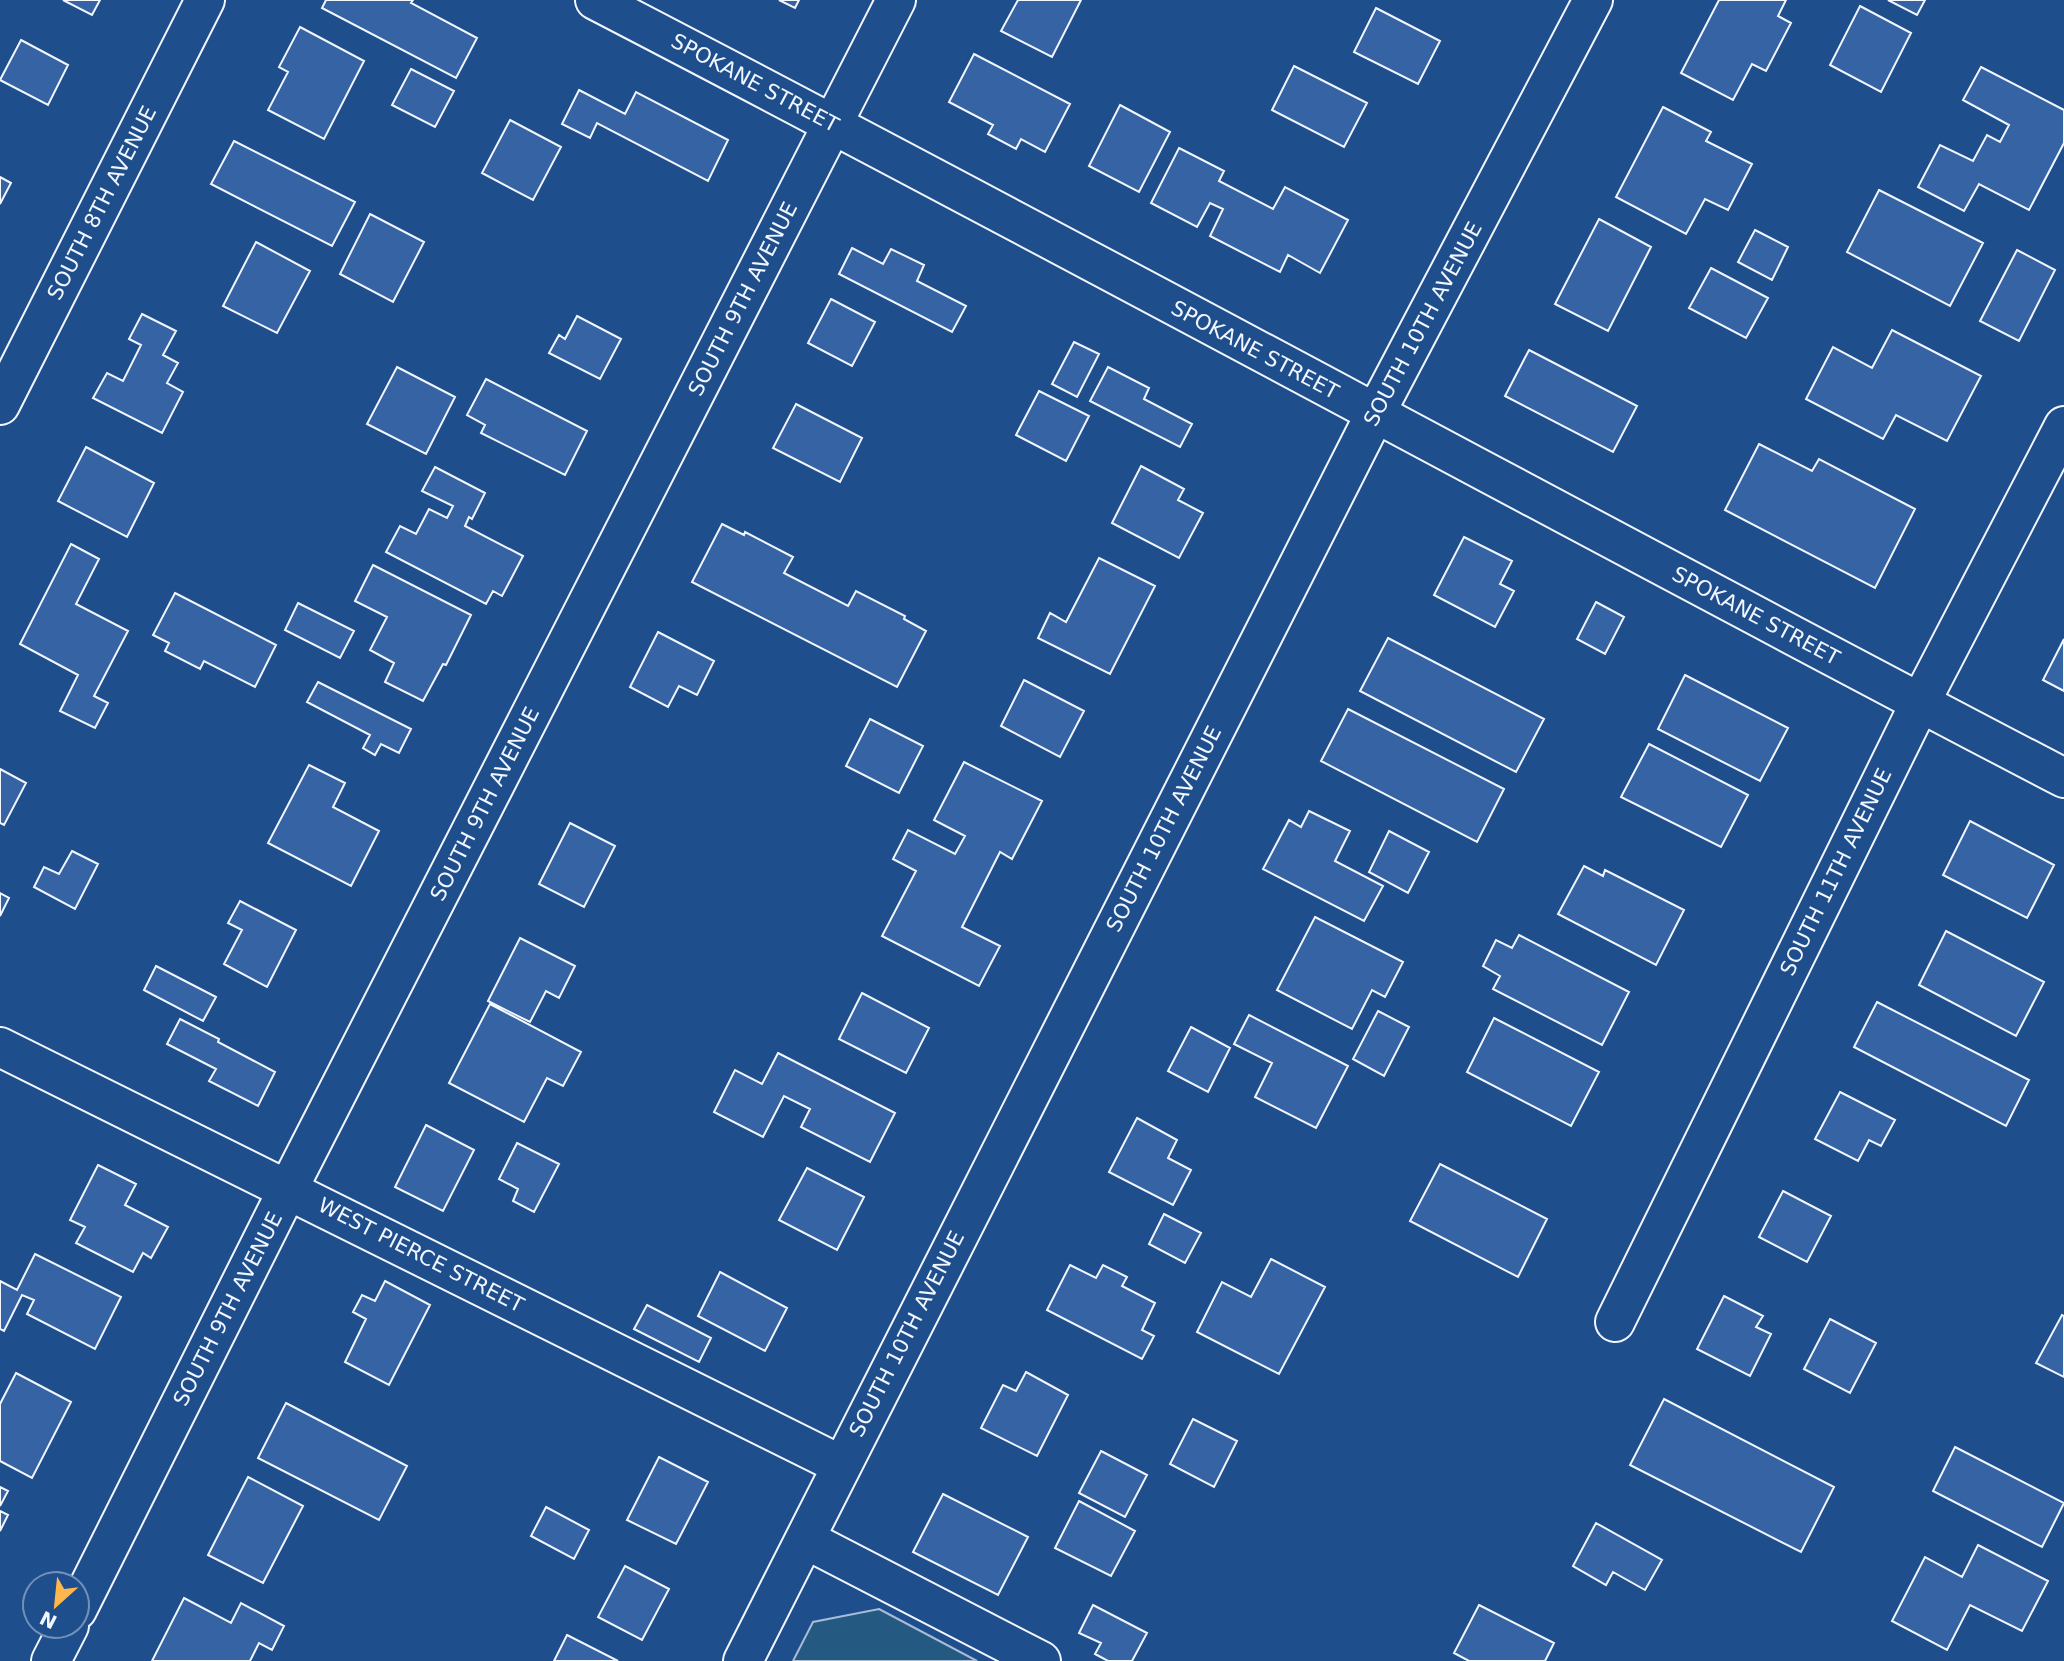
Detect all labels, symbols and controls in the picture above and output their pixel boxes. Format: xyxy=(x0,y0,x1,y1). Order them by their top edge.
street label: SPOKANE STREET xyxy=(667,29,843,137)
street label: SOUTH 8TH AVENUE xyxy=(43,102,161,304)
street label: SOUTH 9TH AVENUE xyxy=(684,198,802,400)
street label: SOUTH 10TH AVENUE xyxy=(1359,218,1487,430)
street label: SPOKANE STREET xyxy=(1167,296,1343,404)
street label: SPOKANE STREET xyxy=(1668,562,1844,670)
street label: SOUTH 9TH AVENUE xyxy=(426,703,544,905)
street label: SOUTH 10TH AVENUE xyxy=(1102,722,1226,936)
street label: SOUTH 11TH AVENUE xyxy=(1775,764,1897,980)
street label: WEST PIERCE STREET xyxy=(314,1193,528,1317)
street label: SOUTH 9TH AVENUE xyxy=(169,1208,287,1410)
street label: SOUTH 10TH AVENUE xyxy=(845,1227,969,1441)
north arrow xyxy=(21,1570,91,1640)
text: N xyxy=(36,1607,60,1634)

